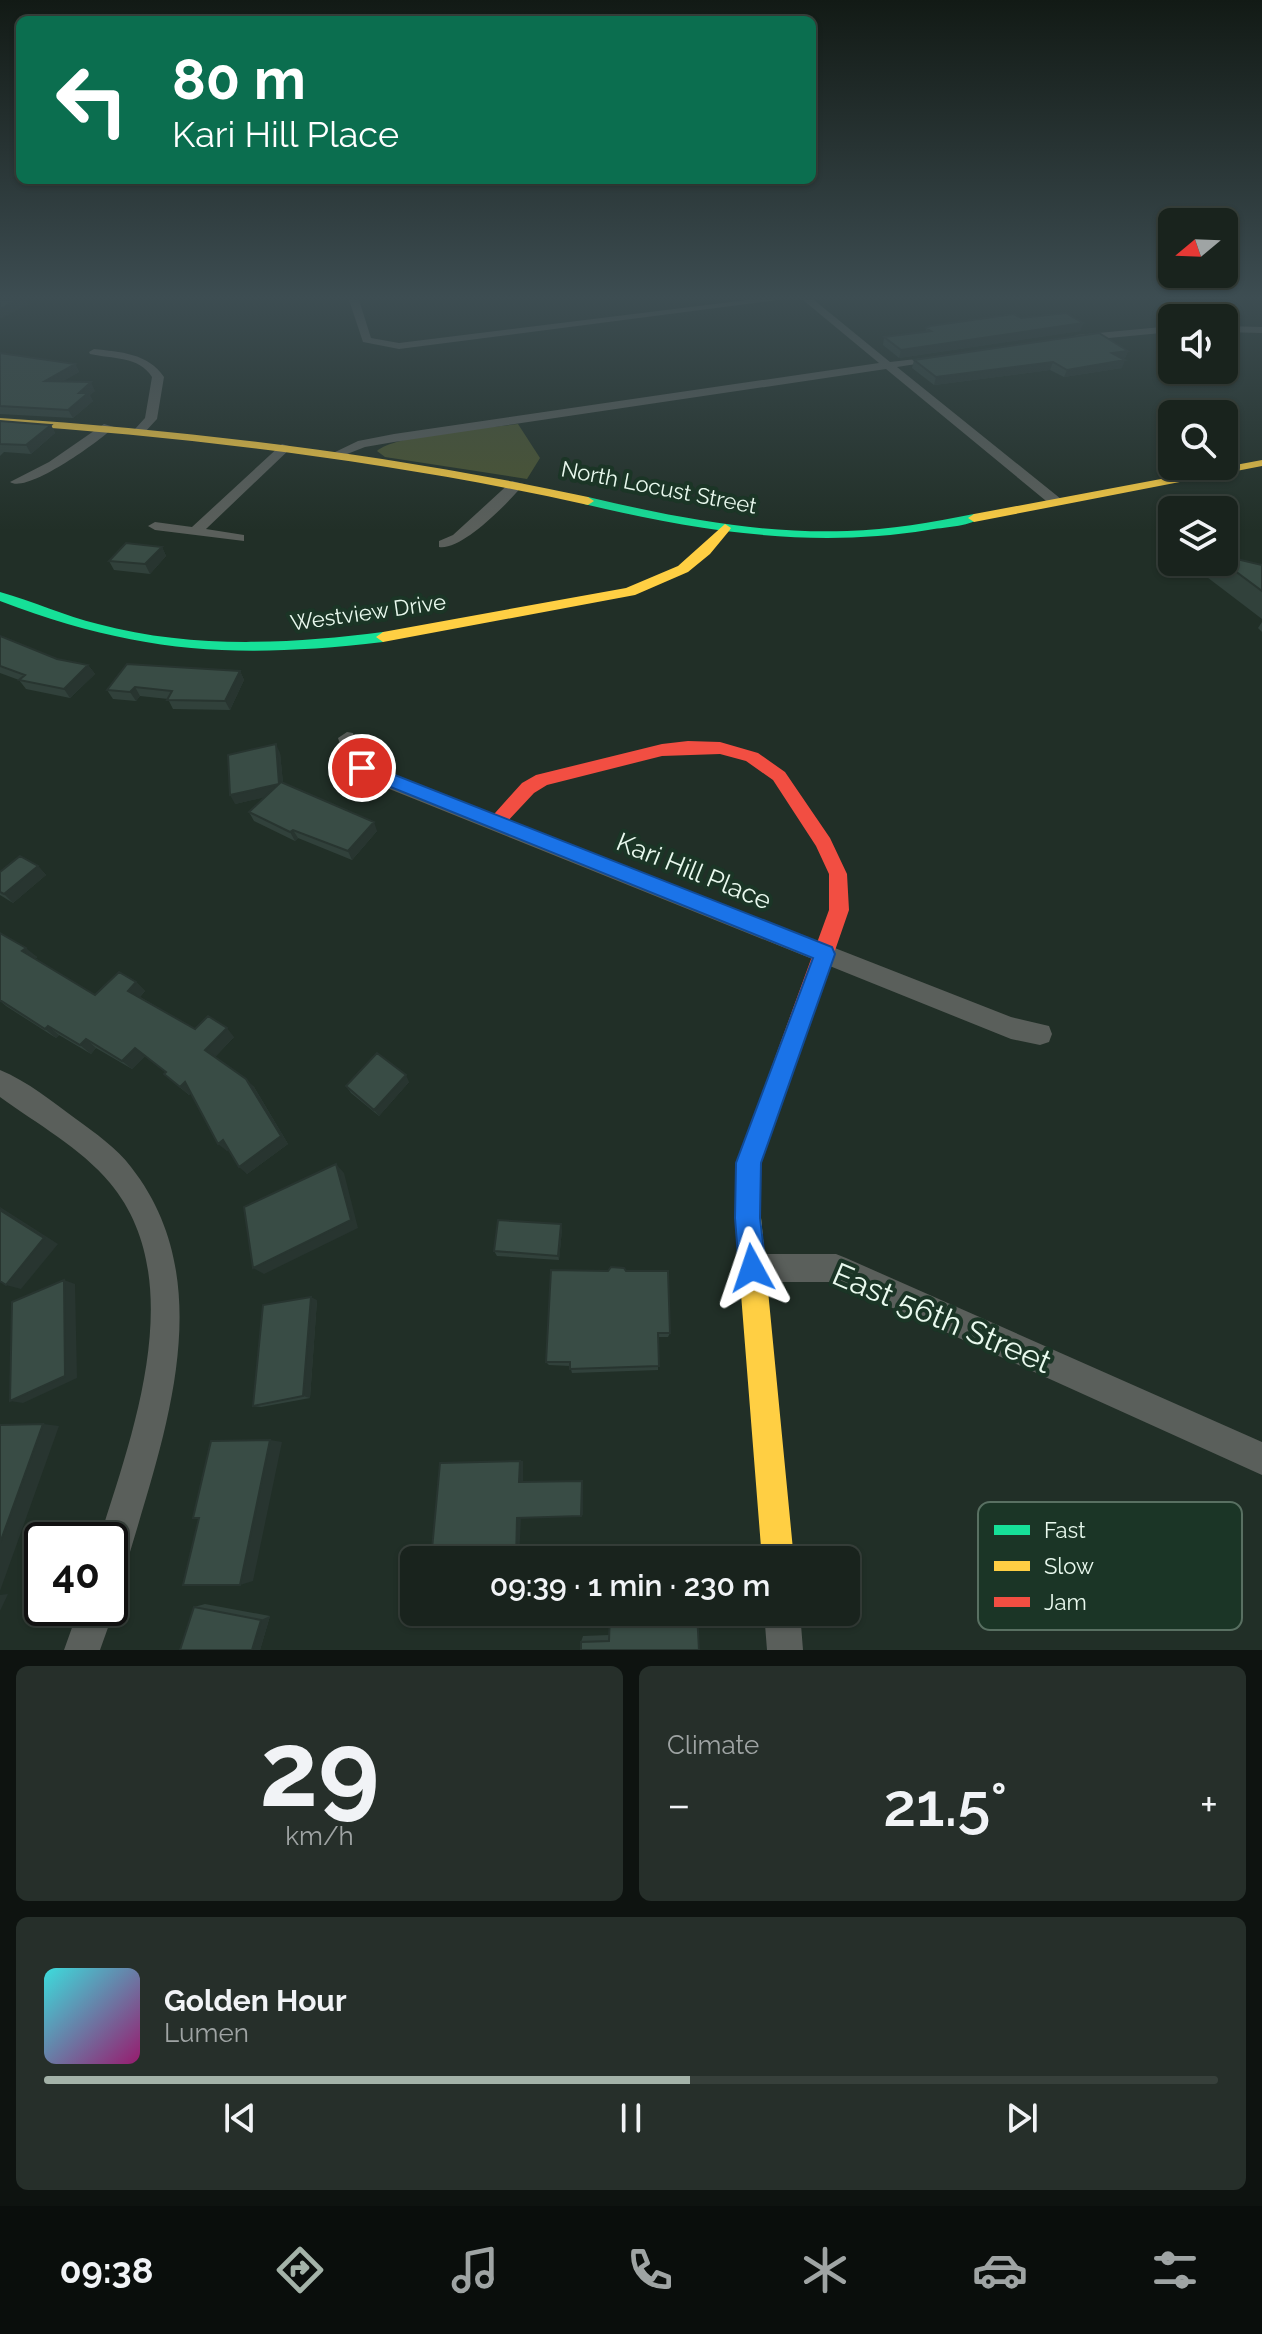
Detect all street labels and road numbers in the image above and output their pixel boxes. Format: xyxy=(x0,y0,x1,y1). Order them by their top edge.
street label: North Locust Street xyxy=(559,455,760,519)
street label: Westview Drive xyxy=(288,588,448,636)
street label: Kari Hill Place xyxy=(612,826,776,916)
street label: East 56th Street xyxy=(827,1255,1057,1380)

